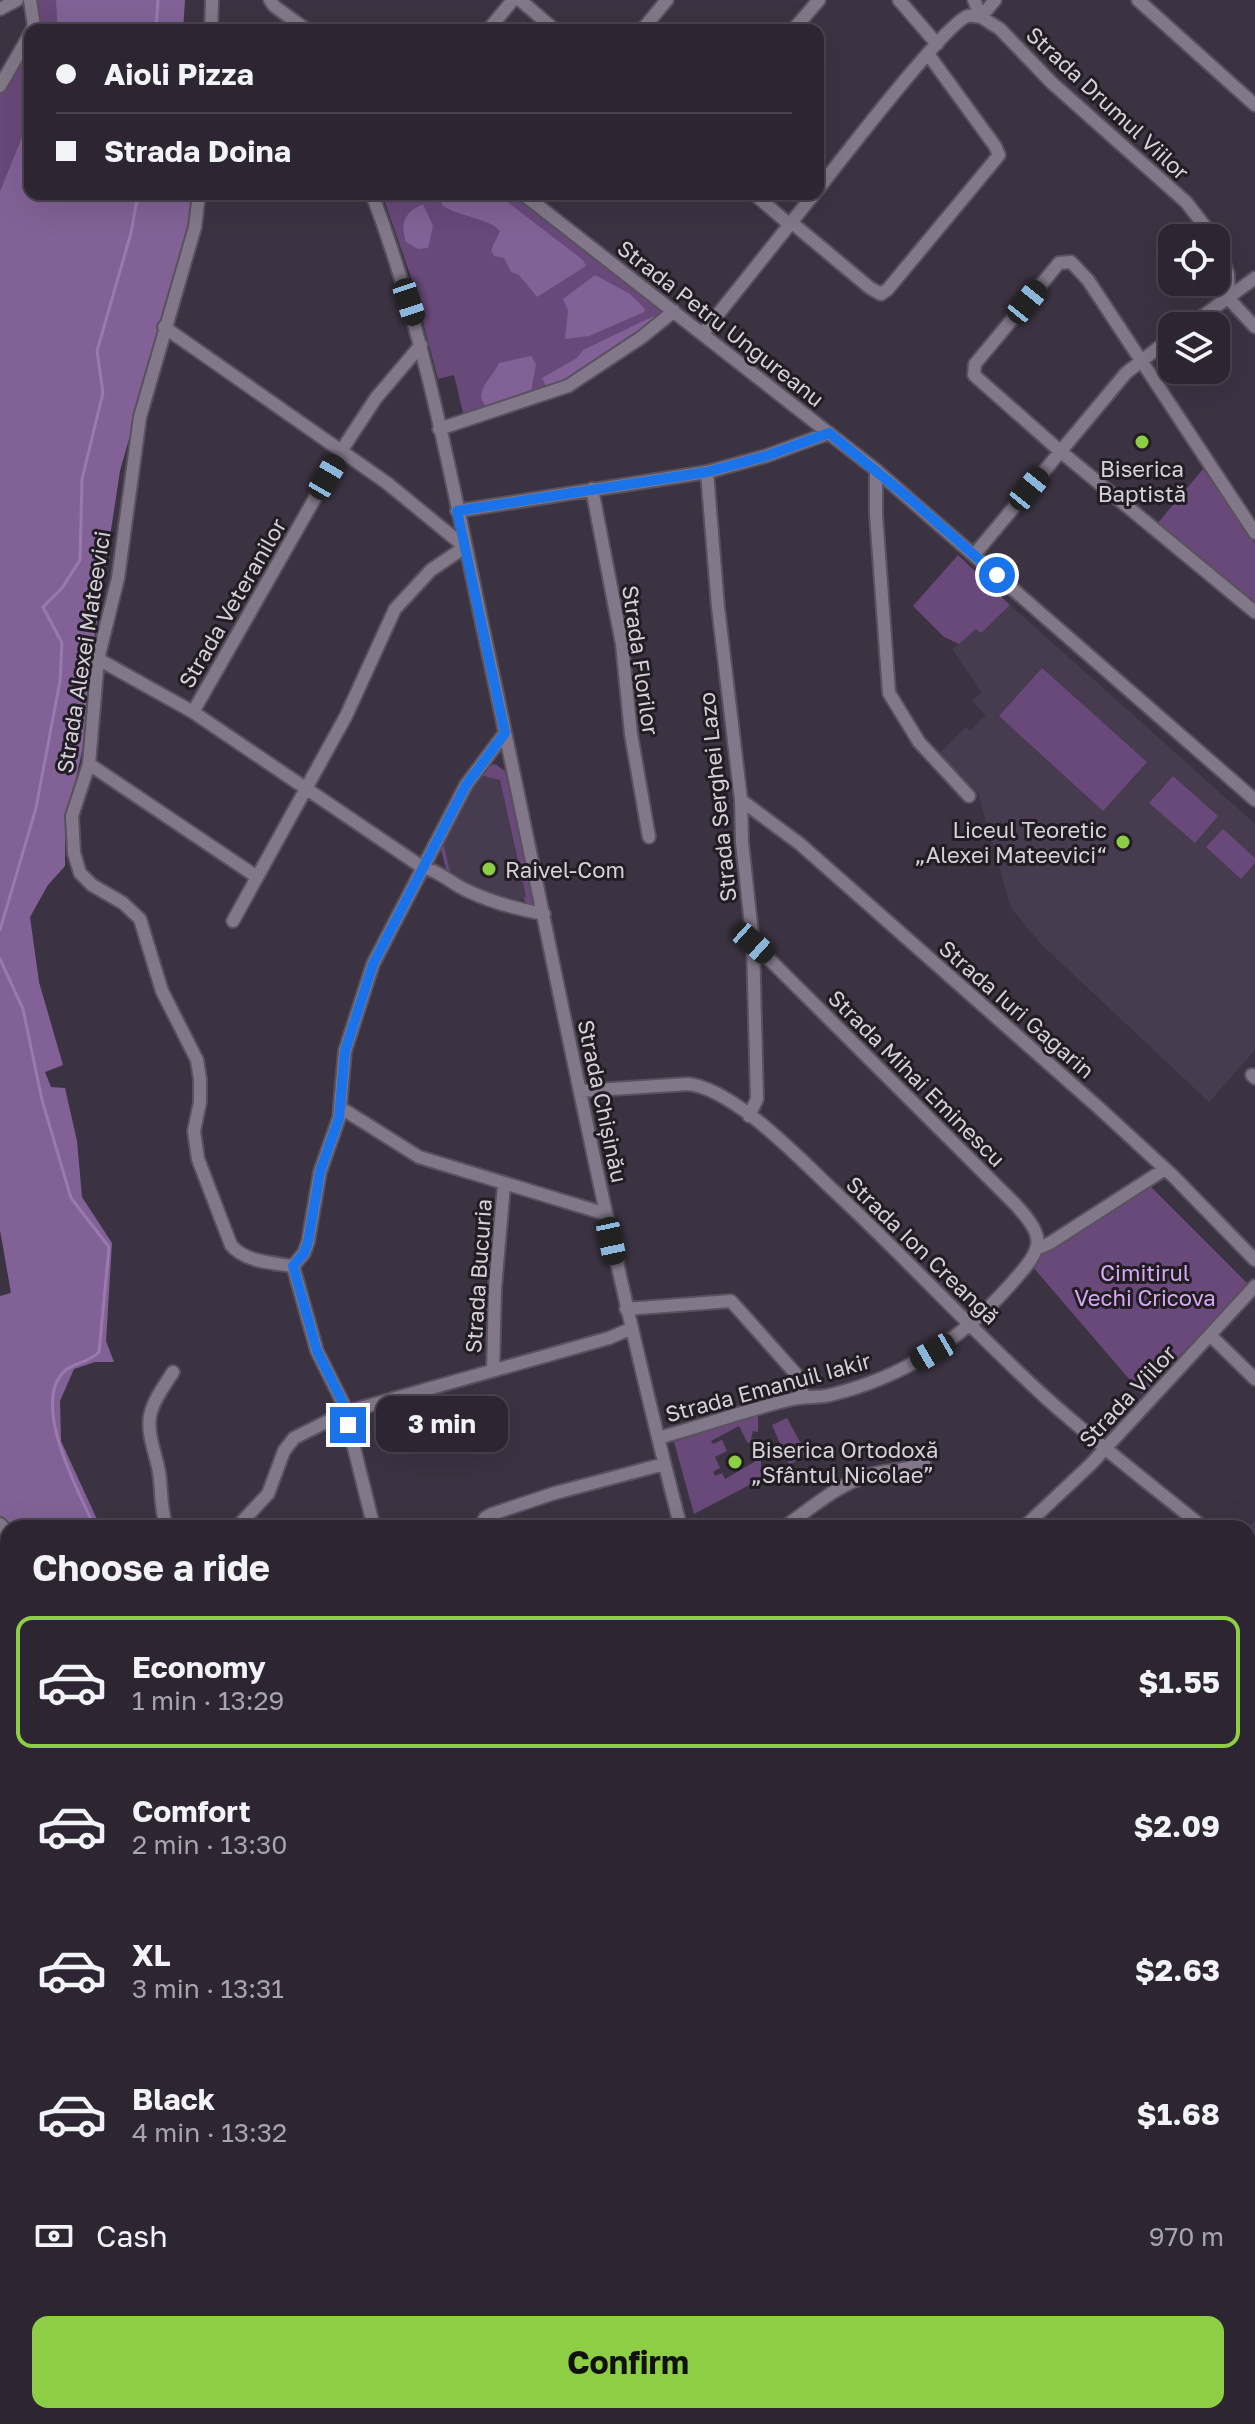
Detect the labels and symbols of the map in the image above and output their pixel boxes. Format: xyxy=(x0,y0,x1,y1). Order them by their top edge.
street label: Strada Drumul Viilor xyxy=(1021,21,1195,186)
street label: Strada Petru Ungureanu xyxy=(612,234,830,412)
car xyxy=(390,275,428,329)
car xyxy=(1003,276,1051,328)
marker: Biserica Baptistă xyxy=(1133,433,1151,451)
car xyxy=(305,450,349,504)
place label: Biserica Baptistă xyxy=(1098,455,1186,507)
car xyxy=(1005,463,1053,515)
street label: Strada Veteranilor xyxy=(172,513,292,693)
street label: Strada Alexei Mateevici xyxy=(50,529,116,775)
route start xyxy=(979,557,1015,593)
street label: Strada Florilor xyxy=(617,583,665,737)
street label: Strada Serghei Lazo xyxy=(693,691,741,903)
place label: Liceul Teoretic „Alexei Mateevici“ xyxy=(915,816,1107,868)
marker: Liceul Teoretic „Alexei Mateevici“ xyxy=(1114,833,1132,851)
place label: Raivel-Com xyxy=(505,856,625,883)
marker: Raivel-Com xyxy=(480,860,498,878)
car xyxy=(727,918,779,968)
street label: Strada Iuri Gagarin xyxy=(934,934,1100,1084)
street label: Strada Mihai Eminescu xyxy=(823,984,1011,1172)
street label: Strada Chișinău xyxy=(573,1017,633,1185)
street label: Strada Ion Creangă xyxy=(841,1170,1005,1330)
street label: Strada Bucuria xyxy=(459,1198,497,1354)
car xyxy=(594,1215,628,1267)
park label: Cimitirul Vechi Cricova xyxy=(1074,1259,1216,1311)
car xyxy=(906,1330,960,1374)
street label: Strada Viilor xyxy=(1073,1339,1181,1453)
street label: Strada Emanuil Iakir xyxy=(662,1346,874,1427)
callout: 3 min xyxy=(376,1397,508,1453)
route end xyxy=(330,1407,366,1443)
place label: Biserica Ortodoxă „Sfântul Nicolae” xyxy=(751,1436,938,1488)
marker: Biserica Ortodoxă „Sfântul Nicolae” xyxy=(726,1453,744,1471)

